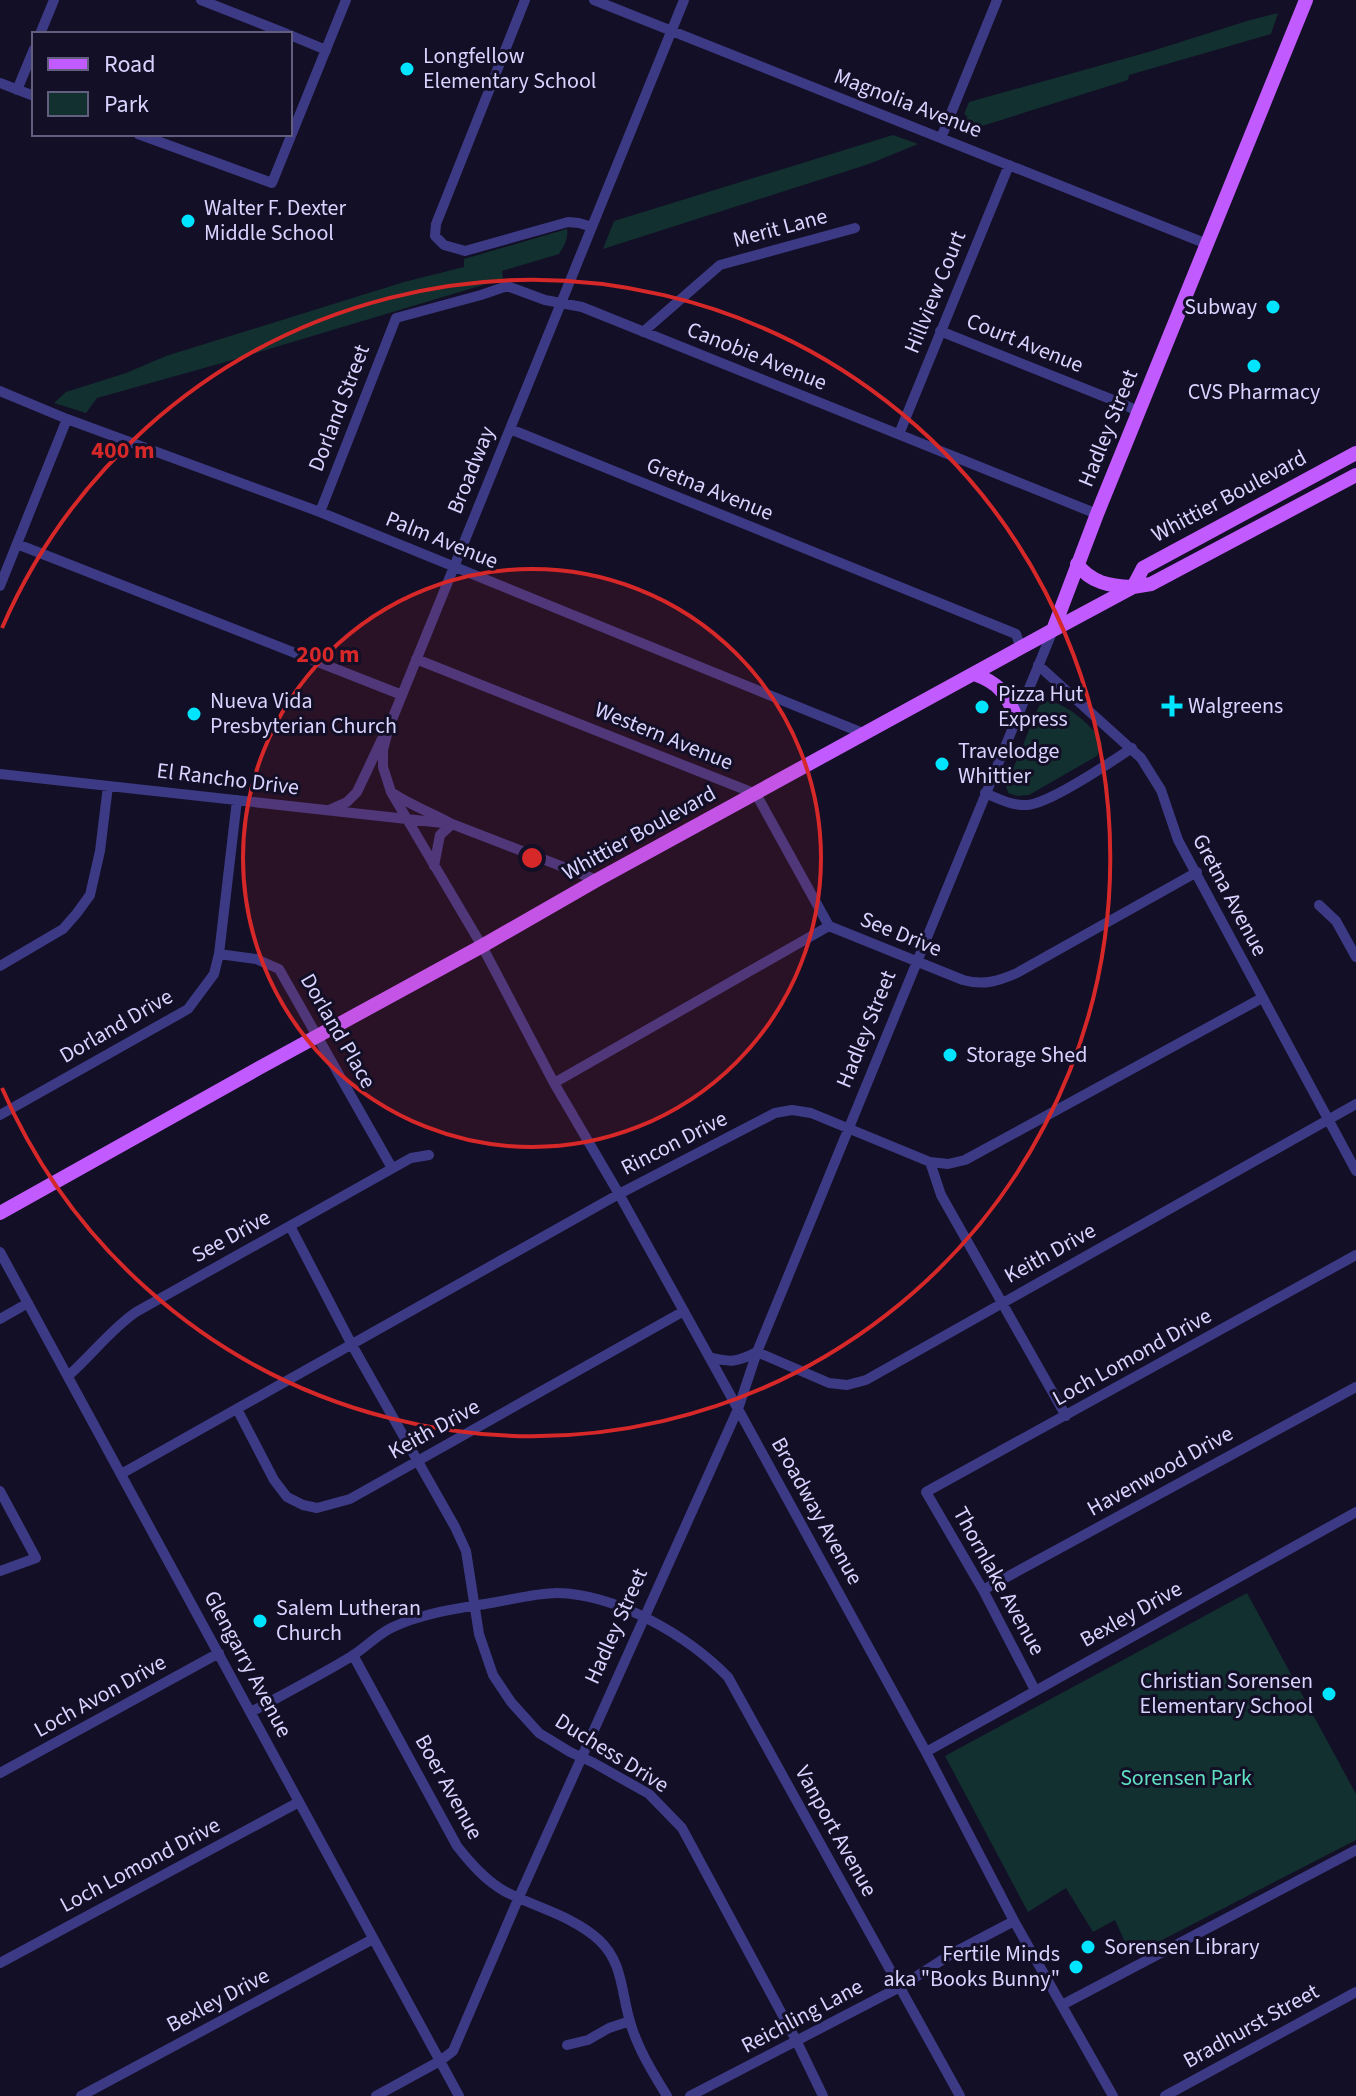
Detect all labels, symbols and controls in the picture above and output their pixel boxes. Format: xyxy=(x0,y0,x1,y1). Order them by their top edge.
legend xyxy=(32,32,292,136)
place label: Longfellow Elementary School xyxy=(423,40,596,97)
text: Road xyxy=(104,47,156,82)
marker: Longfellow Elementary School xyxy=(398,60,416,78)
street label: Magnolia Avenue xyxy=(829,60,987,146)
text: Park xyxy=(104,87,149,122)
place label: Walter F. Dexter Middle School xyxy=(204,192,346,249)
street label: Merit Lane xyxy=(729,200,831,256)
marker: Walter F. Dexter Middle School xyxy=(179,212,197,230)
street label: Hillview Court xyxy=(896,225,974,358)
place label: Subway xyxy=(1184,291,1258,323)
marker: Subway xyxy=(1264,298,1282,316)
street label: Court Avenue xyxy=(962,305,1088,381)
street label: Canobie Avenue xyxy=(682,313,832,399)
street label: Dorland Street xyxy=(300,339,378,476)
marker: CVS Pharmacy xyxy=(1245,357,1263,375)
street label: Hadley Street xyxy=(1070,364,1146,492)
place label: CVS Pharmacy xyxy=(1188,376,1321,408)
street label: Broadway xyxy=(439,421,503,519)
text: 400 m xyxy=(91,433,155,468)
street label: Whittier Boulevard xyxy=(1146,442,1312,550)
street label: Gretna Avenue xyxy=(642,449,778,529)
street label: Palm Avenue xyxy=(381,503,503,577)
text: 200 m xyxy=(296,637,360,672)
place label: Pizza Hut Express xyxy=(998,678,1084,735)
place label: Nueva Vida Presbyterian Church xyxy=(210,685,397,742)
place label: Walgreens xyxy=(1188,690,1283,722)
street label: Western Avenue xyxy=(590,694,738,778)
marker: Walgreens xyxy=(1163,697,1181,715)
marker: Pizza Hut Express xyxy=(973,698,991,716)
marker: Nueva Vida Presbyterian Church xyxy=(185,705,203,723)
place label: Travelodge Whittier xyxy=(958,735,1060,792)
street label: El Rancho Drive xyxy=(155,754,301,804)
marker: Travelodge Whittier xyxy=(933,755,951,773)
street label: Whittier Boulevard xyxy=(556,777,722,889)
street label: Gretna Avenue xyxy=(1184,828,1276,962)
centre of rings xyxy=(518,844,546,872)
street label: See Drive xyxy=(855,903,947,965)
street label: Hadley Street xyxy=(828,965,904,1093)
street label: Dorland Place xyxy=(292,968,384,1095)
street label: Dorland Drive xyxy=(53,981,179,1071)
place label: Storage Shed xyxy=(966,1039,1087,1071)
marker: Storage Shed xyxy=(941,1046,959,1064)
street label: Rincon Drive xyxy=(615,1102,733,1183)
street label: See Drive xyxy=(186,1201,276,1271)
street label: Keith Drive xyxy=(998,1215,1102,1291)
street label: Loch Lomond Drive xyxy=(1047,1300,1217,1414)
street label: Keith Drive xyxy=(382,1391,486,1467)
street label: Havenwood Drive xyxy=(1081,1418,1239,1524)
street label: Broadway Avenue xyxy=(763,1431,871,1591)
street label: Thornlake Avenue xyxy=(945,1501,1053,1661)
street label: Hadley Street xyxy=(576,1562,656,1689)
street label: Bexley Drive xyxy=(1074,1573,1188,1655)
street label: Glengarry Avenue xyxy=(196,1585,300,1743)
place label: Salem Lutheran Church xyxy=(276,1592,421,1649)
marker: Salem Lutheran Church xyxy=(251,1612,269,1630)
street label: Loch Avon Drive xyxy=(28,1646,172,1746)
place label: Christian Sorensen Elementary School xyxy=(1140,1665,1313,1722)
marker: Christian Sorensen Elementary School xyxy=(1320,1685,1338,1703)
street label: Duchess Drive xyxy=(549,1705,675,1801)
street label: Boer Avenue xyxy=(407,1729,491,1845)
street label: Vanport Avenue xyxy=(787,1760,885,1902)
park label: Sorensen Park xyxy=(1120,1762,1252,1794)
street label: Loch Lomond Drive xyxy=(54,1809,226,1921)
place label: Sorensen Library xyxy=(1104,1931,1260,1963)
place label: Fertile Minds aka "Books Bunny" xyxy=(883,1938,1060,1995)
marker: Sorensen Library xyxy=(1079,1938,1097,1956)
marker: Fertile Minds aka "Books Bunny" xyxy=(1067,1958,1085,1976)
street label: Bexley Drive xyxy=(161,1959,275,2041)
street label: Reichling Lane xyxy=(735,1970,869,2062)
street label: Bradhurst Street xyxy=(1177,1975,1325,2076)

